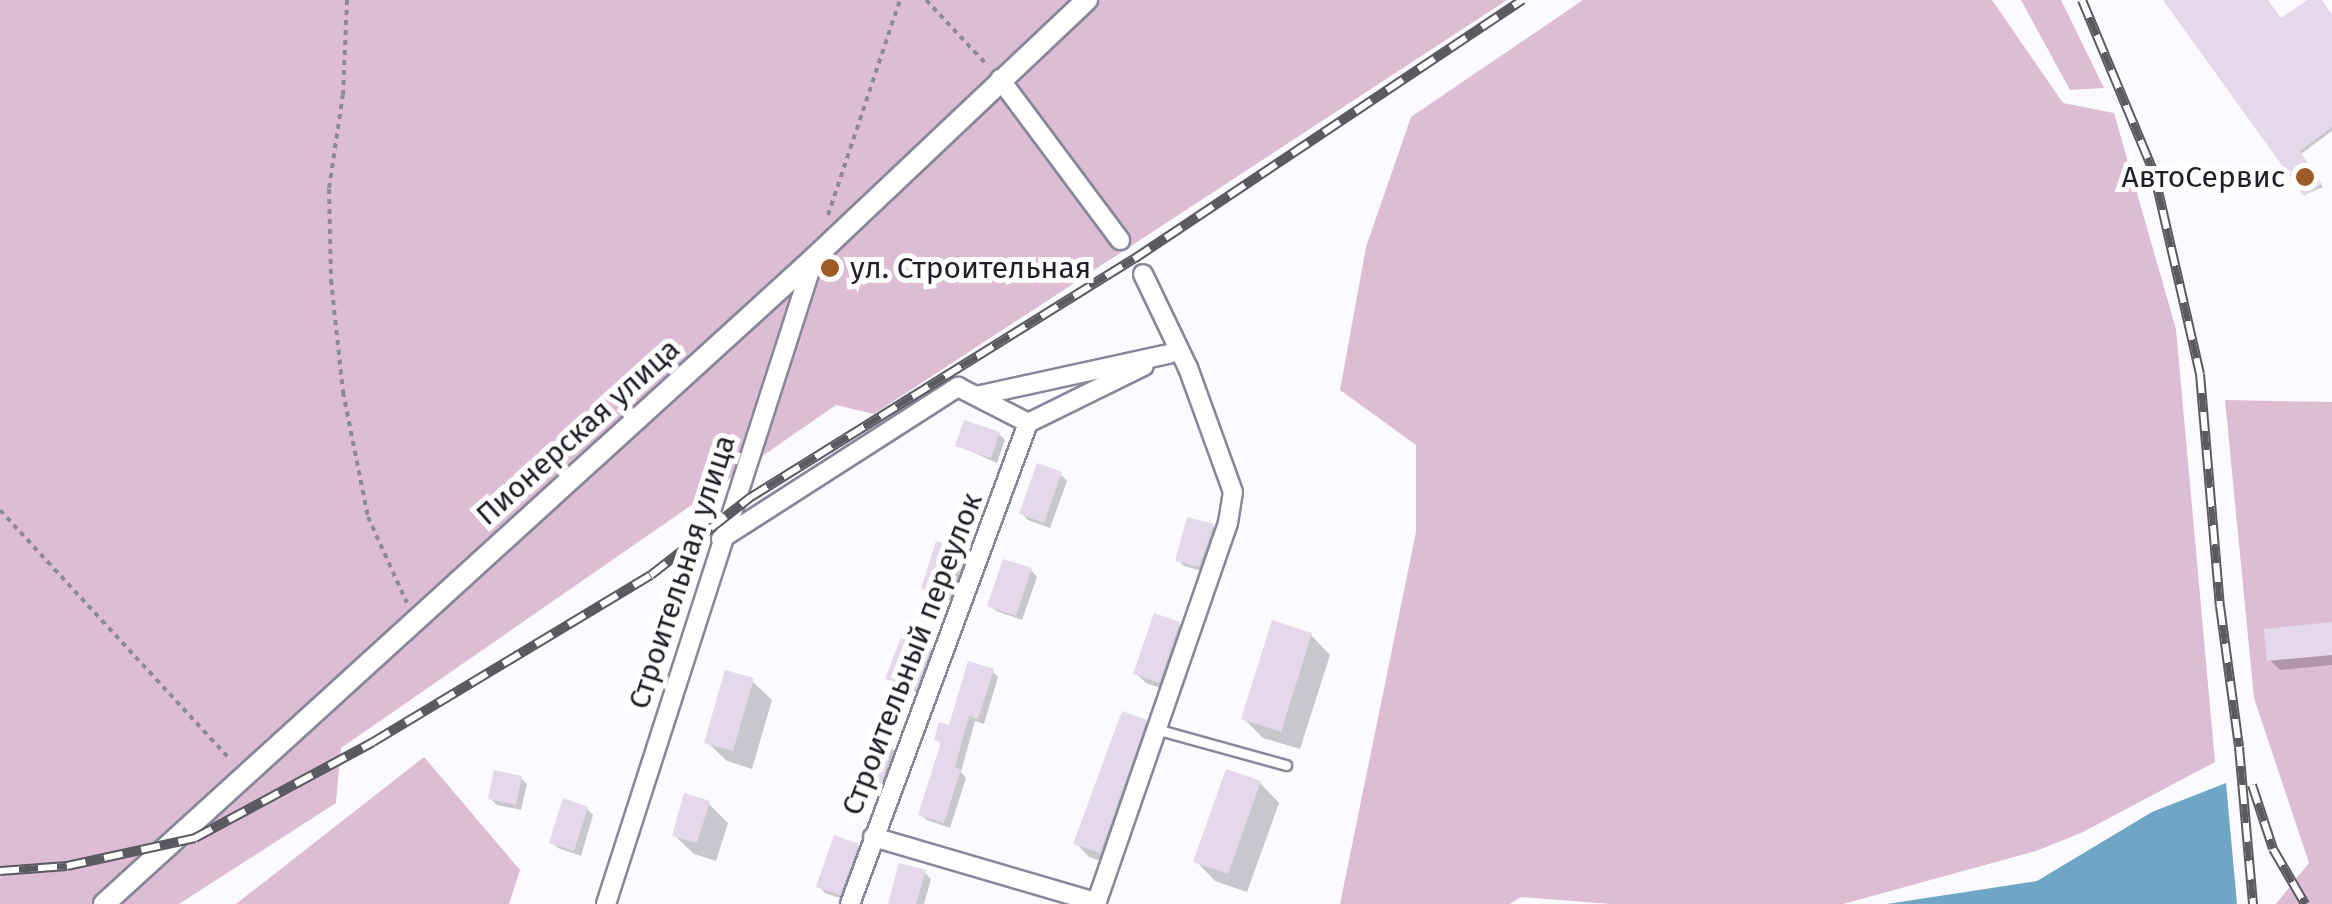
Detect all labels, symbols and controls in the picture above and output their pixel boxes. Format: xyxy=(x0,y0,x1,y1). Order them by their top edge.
place label: АвтоСервис xyxy=(2122,159,2285,195)
marker: АвтоСервис xyxy=(2294,166,2316,188)
place label: ул. Строительная xyxy=(850,250,1091,286)
marker: ул. Строительная xyxy=(819,257,841,279)
street label: Пионерская улица xyxy=(469,331,687,533)
street label: Строительная улица xyxy=(621,430,743,714)
street label: Строительный переулок xyxy=(834,488,990,820)

